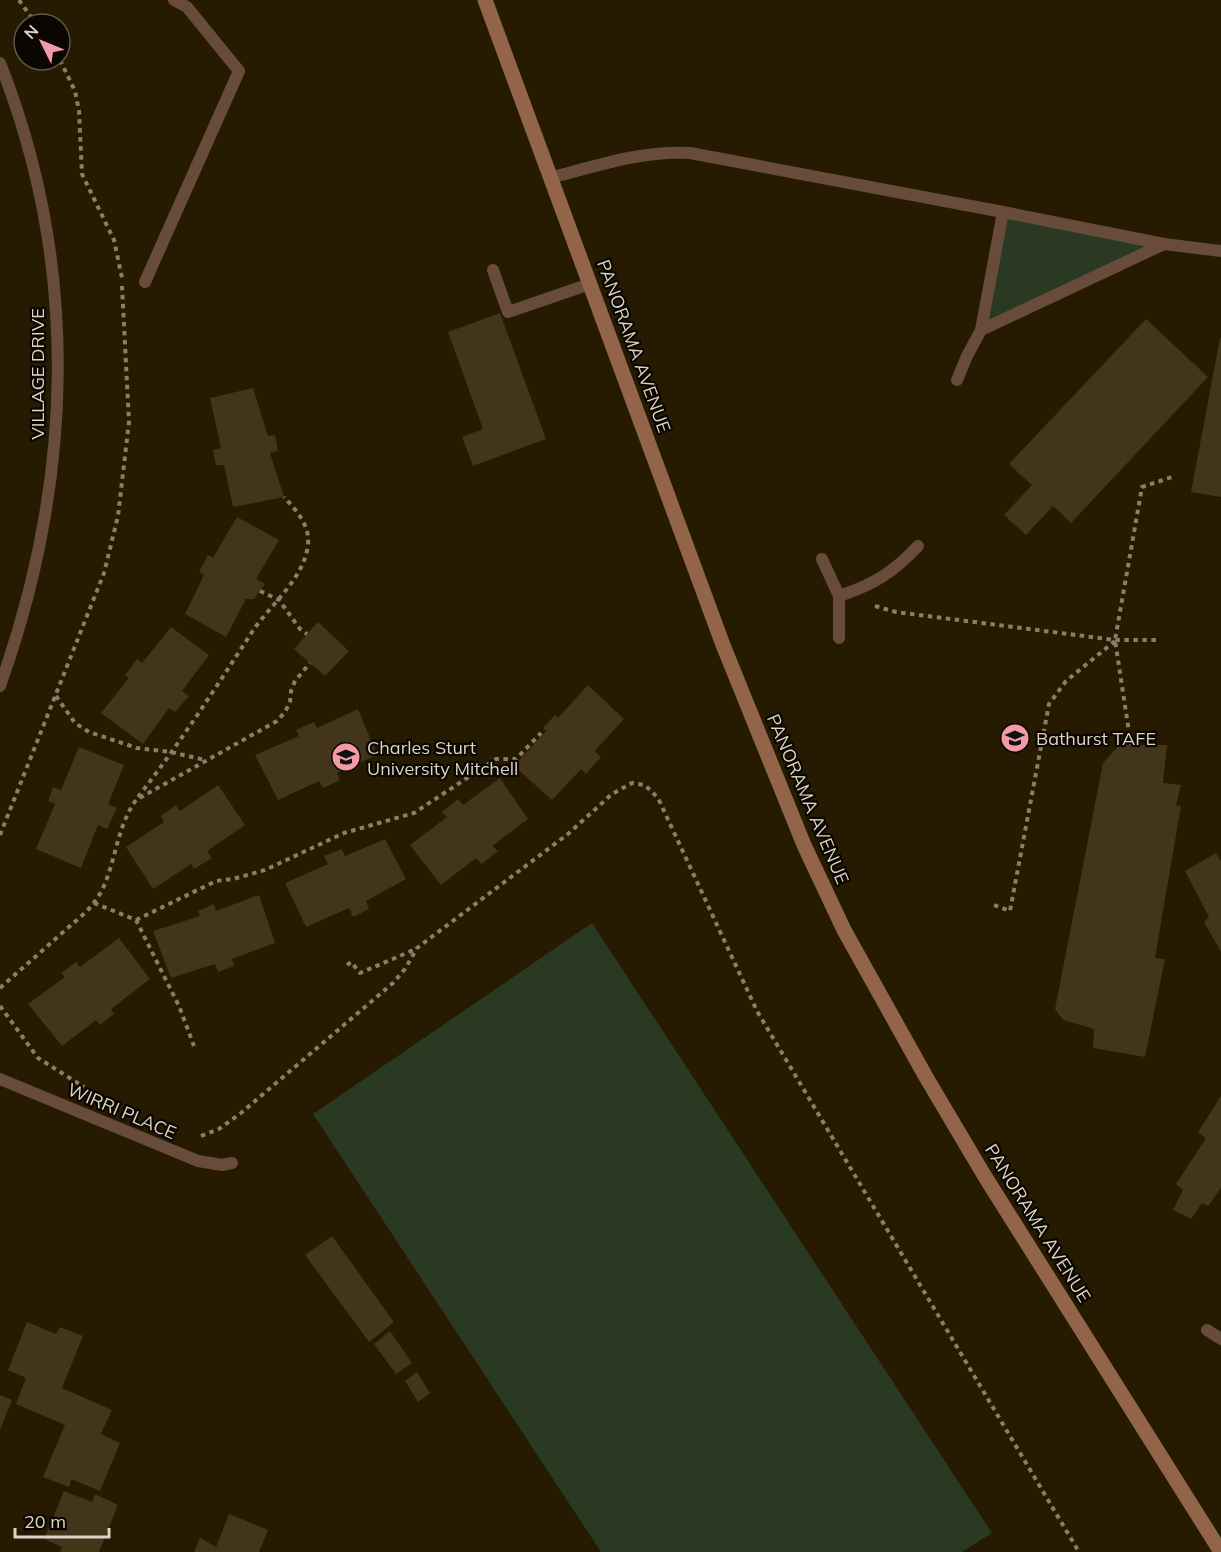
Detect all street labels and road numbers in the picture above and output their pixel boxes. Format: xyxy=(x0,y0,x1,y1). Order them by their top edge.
street label: PANORAMA AVENUE xyxy=(592,256,676,436)
street label: VILLAGE DRIVE xyxy=(26,308,49,440)
street label: PANORAMA AVENUE xyxy=(762,711,854,887)
street label: WIRRI PLACE xyxy=(64,1078,180,1144)
street label: PANORAMA AVENUE xyxy=(980,1140,1096,1306)

